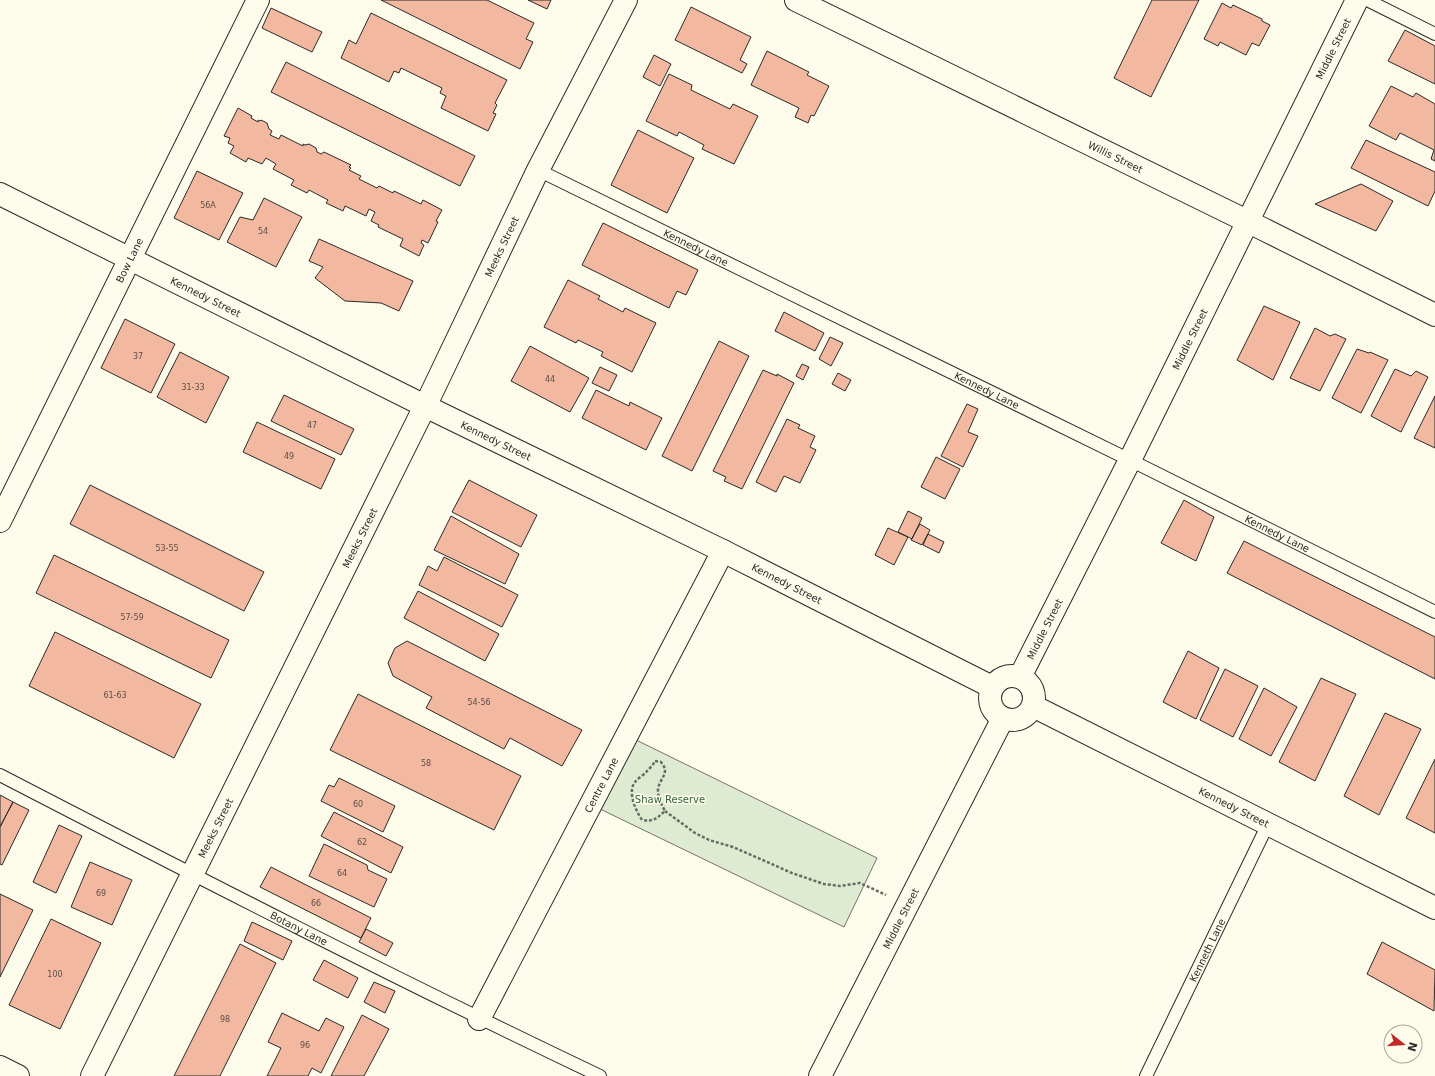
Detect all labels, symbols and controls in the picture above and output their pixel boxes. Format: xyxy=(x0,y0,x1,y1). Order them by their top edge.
street label: Middle Street xyxy=(1313,16,1353,81)
street label: Willis Street xyxy=(1086,139,1145,175)
house number: 56A xyxy=(200,201,216,210)
street label: Meeks Street xyxy=(482,215,521,279)
house number: 54 xyxy=(258,227,268,236)
street label: Kennedy Lane xyxy=(662,227,730,268)
street label: Bow Lane xyxy=(113,236,145,284)
street label: Kennedy Street xyxy=(169,275,243,319)
street label: Middle Street xyxy=(1170,307,1209,372)
house number: 37 xyxy=(133,352,143,361)
street label: Kennedy Lane xyxy=(953,369,1021,410)
house number: 44 xyxy=(545,375,555,384)
house number: 31-33 xyxy=(181,383,205,392)
street label: Kennedy Street xyxy=(459,419,533,462)
house number: 47 xyxy=(307,421,317,430)
house number: 49 xyxy=(284,452,294,461)
street label: Meeks Street xyxy=(340,506,379,570)
street label: Kennedy Lane xyxy=(1243,513,1312,554)
house number: 53-55 xyxy=(155,544,179,553)
street label: Kennedy Street xyxy=(750,561,824,606)
street label: Middle Street xyxy=(1024,597,1064,661)
house number: 57-59 xyxy=(120,613,144,622)
house number: 61-63 xyxy=(103,691,127,700)
house number: 54-56 xyxy=(467,698,491,707)
street label: Centre Lane xyxy=(582,755,620,814)
house number: 58 xyxy=(421,759,431,768)
street label: Kennedy Street xyxy=(1197,785,1271,829)
park label: Shaw Reserve xyxy=(635,794,705,805)
street label: Meeks Street xyxy=(196,796,235,860)
house number: 60 xyxy=(353,800,363,809)
house number: 62 xyxy=(357,838,367,847)
house number: 64 xyxy=(337,869,347,878)
street label: Middle Street xyxy=(880,886,921,951)
house number: 69 xyxy=(96,889,106,898)
house number: 66 xyxy=(311,899,321,908)
street label: Botany Lane xyxy=(269,909,330,947)
street label: Kenneth Lane xyxy=(1187,917,1227,983)
house number: 100 xyxy=(47,970,63,979)
house number: 98 xyxy=(220,1015,230,1024)
north arrow xyxy=(1383,1024,1423,1064)
text: N xyxy=(1405,1040,1420,1053)
house number: 96 xyxy=(300,1041,310,1050)

